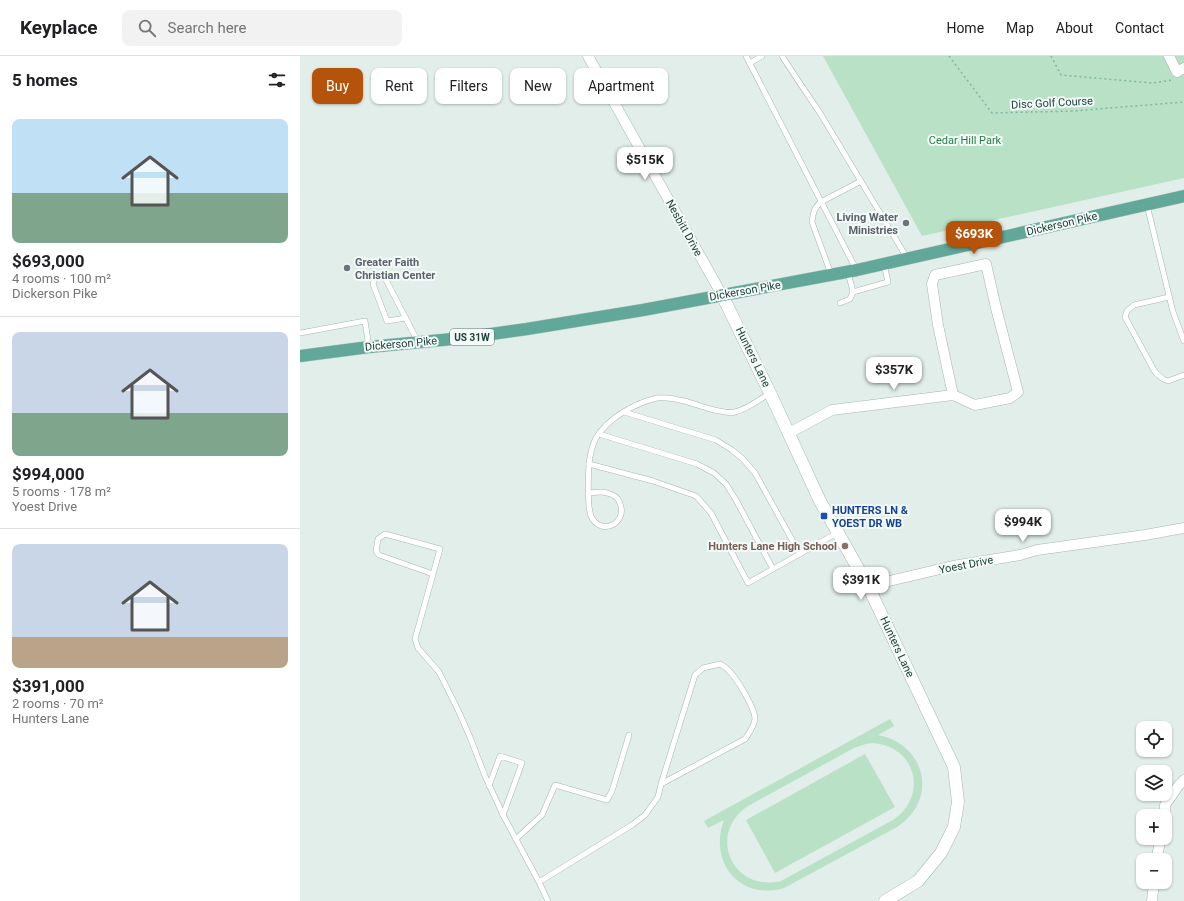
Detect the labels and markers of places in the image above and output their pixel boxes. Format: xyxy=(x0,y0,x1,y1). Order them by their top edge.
pin: $515K xyxy=(617,147,673,181)
place label: Living Water Ministries xyxy=(836,211,898,237)
marker: Living Water Ministries xyxy=(901,218,911,228)
pin: $693K xyxy=(946,221,1002,255)
place label: Greater Faith Christian Center xyxy=(355,256,435,282)
marker: Greater Faith Christian Center xyxy=(342,263,352,273)
pin: $357K xyxy=(866,357,922,391)
place label: HUNTERS LN & YOEST DR WB xyxy=(832,504,909,530)
pin: $994K xyxy=(995,509,1051,543)
marker: HUNTERS LN & YOEST DR WB xyxy=(819,511,829,521)
place label: Hunters Lane High School xyxy=(708,540,837,553)
marker: Hunters Lane High School xyxy=(840,541,850,551)
pin: $391K xyxy=(833,567,889,601)

